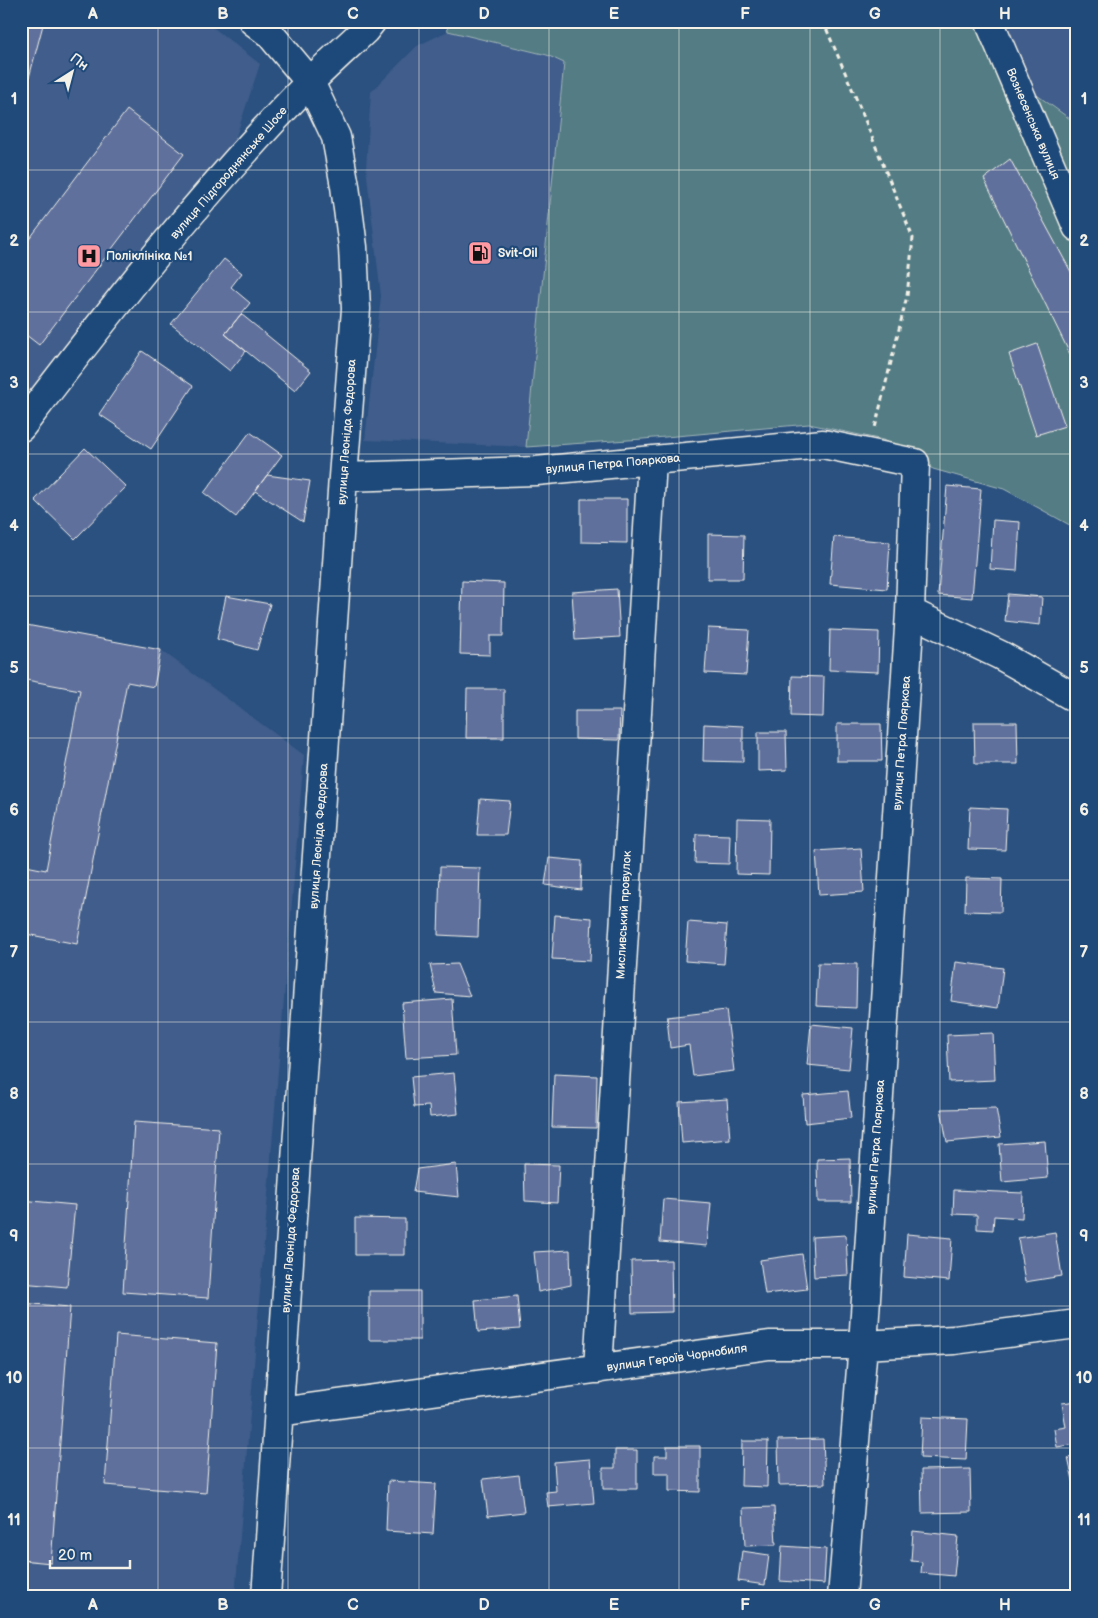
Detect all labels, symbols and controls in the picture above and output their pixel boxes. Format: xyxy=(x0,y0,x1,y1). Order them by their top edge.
text: A xyxy=(87,5,98,24)
text: B xyxy=(217,5,229,24)
text: C xyxy=(347,5,359,24)
text: D xyxy=(478,5,490,24)
text: E xyxy=(609,5,619,24)
text: F xyxy=(740,5,750,24)
text: G xyxy=(869,5,881,24)
text: H xyxy=(999,5,1011,24)
north arrow xyxy=(48,48,98,98)
text: Пн xyxy=(67,50,92,74)
street label: Вознесенська вулиця xyxy=(1003,66,1063,182)
text: 1 xyxy=(11,90,17,109)
text: 1 xyxy=(1081,90,1087,109)
street label: вулиця Підгороднянське Шосе xyxy=(167,103,291,242)
text: 2 xyxy=(9,232,19,251)
text: 2 xyxy=(1079,232,1089,251)
fuel station icon: Svit-Oil xyxy=(467,240,493,266)
hospital icon: Поліклініка №1 xyxy=(76,243,102,269)
place label: Svit-Oil xyxy=(498,246,538,261)
place label: Поліклініка №1 xyxy=(106,249,193,264)
street label: вулиця Леоніда Федорова xyxy=(334,359,360,505)
text: 3 xyxy=(9,374,19,393)
text: 3 xyxy=(1079,374,1089,393)
street label: вулиця Петра Пояркова xyxy=(545,451,681,477)
text: 4 xyxy=(9,517,19,536)
text: 4 xyxy=(1079,517,1089,536)
text: 5 xyxy=(9,659,19,678)
text: 5 xyxy=(1079,659,1089,678)
street label: вулиця Петра Пояркова xyxy=(890,675,914,811)
street label: вулиця Леоніда Федорова xyxy=(306,763,332,909)
text: 6 xyxy=(9,801,19,820)
text: 6 xyxy=(1079,801,1089,820)
street label: Мисливський провулок xyxy=(613,850,635,980)
text: 7 xyxy=(10,943,19,962)
text: 7 xyxy=(1080,943,1089,962)
street label: вулиця Петра Пояркова xyxy=(864,1079,888,1215)
text: 8 xyxy=(9,1085,19,1104)
text: 8 xyxy=(1079,1085,1089,1104)
street label: вулиця Леоніда Федорова xyxy=(278,1167,304,1313)
text: 9 xyxy=(9,1227,19,1246)
text: 9 xyxy=(1079,1227,1089,1246)
street label: вулиця Героїв Чорнобиля xyxy=(606,1341,749,1375)
text: 10 xyxy=(6,1369,22,1388)
text: 10 xyxy=(1076,1369,1092,1388)
text: 11 xyxy=(7,1511,21,1530)
text: 11 xyxy=(1077,1511,1091,1530)
scale bar xyxy=(50,1538,130,1570)
text: 20 m xyxy=(58,1546,92,1565)
text: A xyxy=(87,1596,98,1615)
text: B xyxy=(217,1596,229,1615)
text: C xyxy=(347,1596,359,1615)
text: D xyxy=(478,1596,490,1615)
text: E xyxy=(609,1596,619,1615)
text: F xyxy=(740,1596,750,1615)
text: G xyxy=(869,1596,881,1615)
text: H xyxy=(999,1596,1011,1615)

